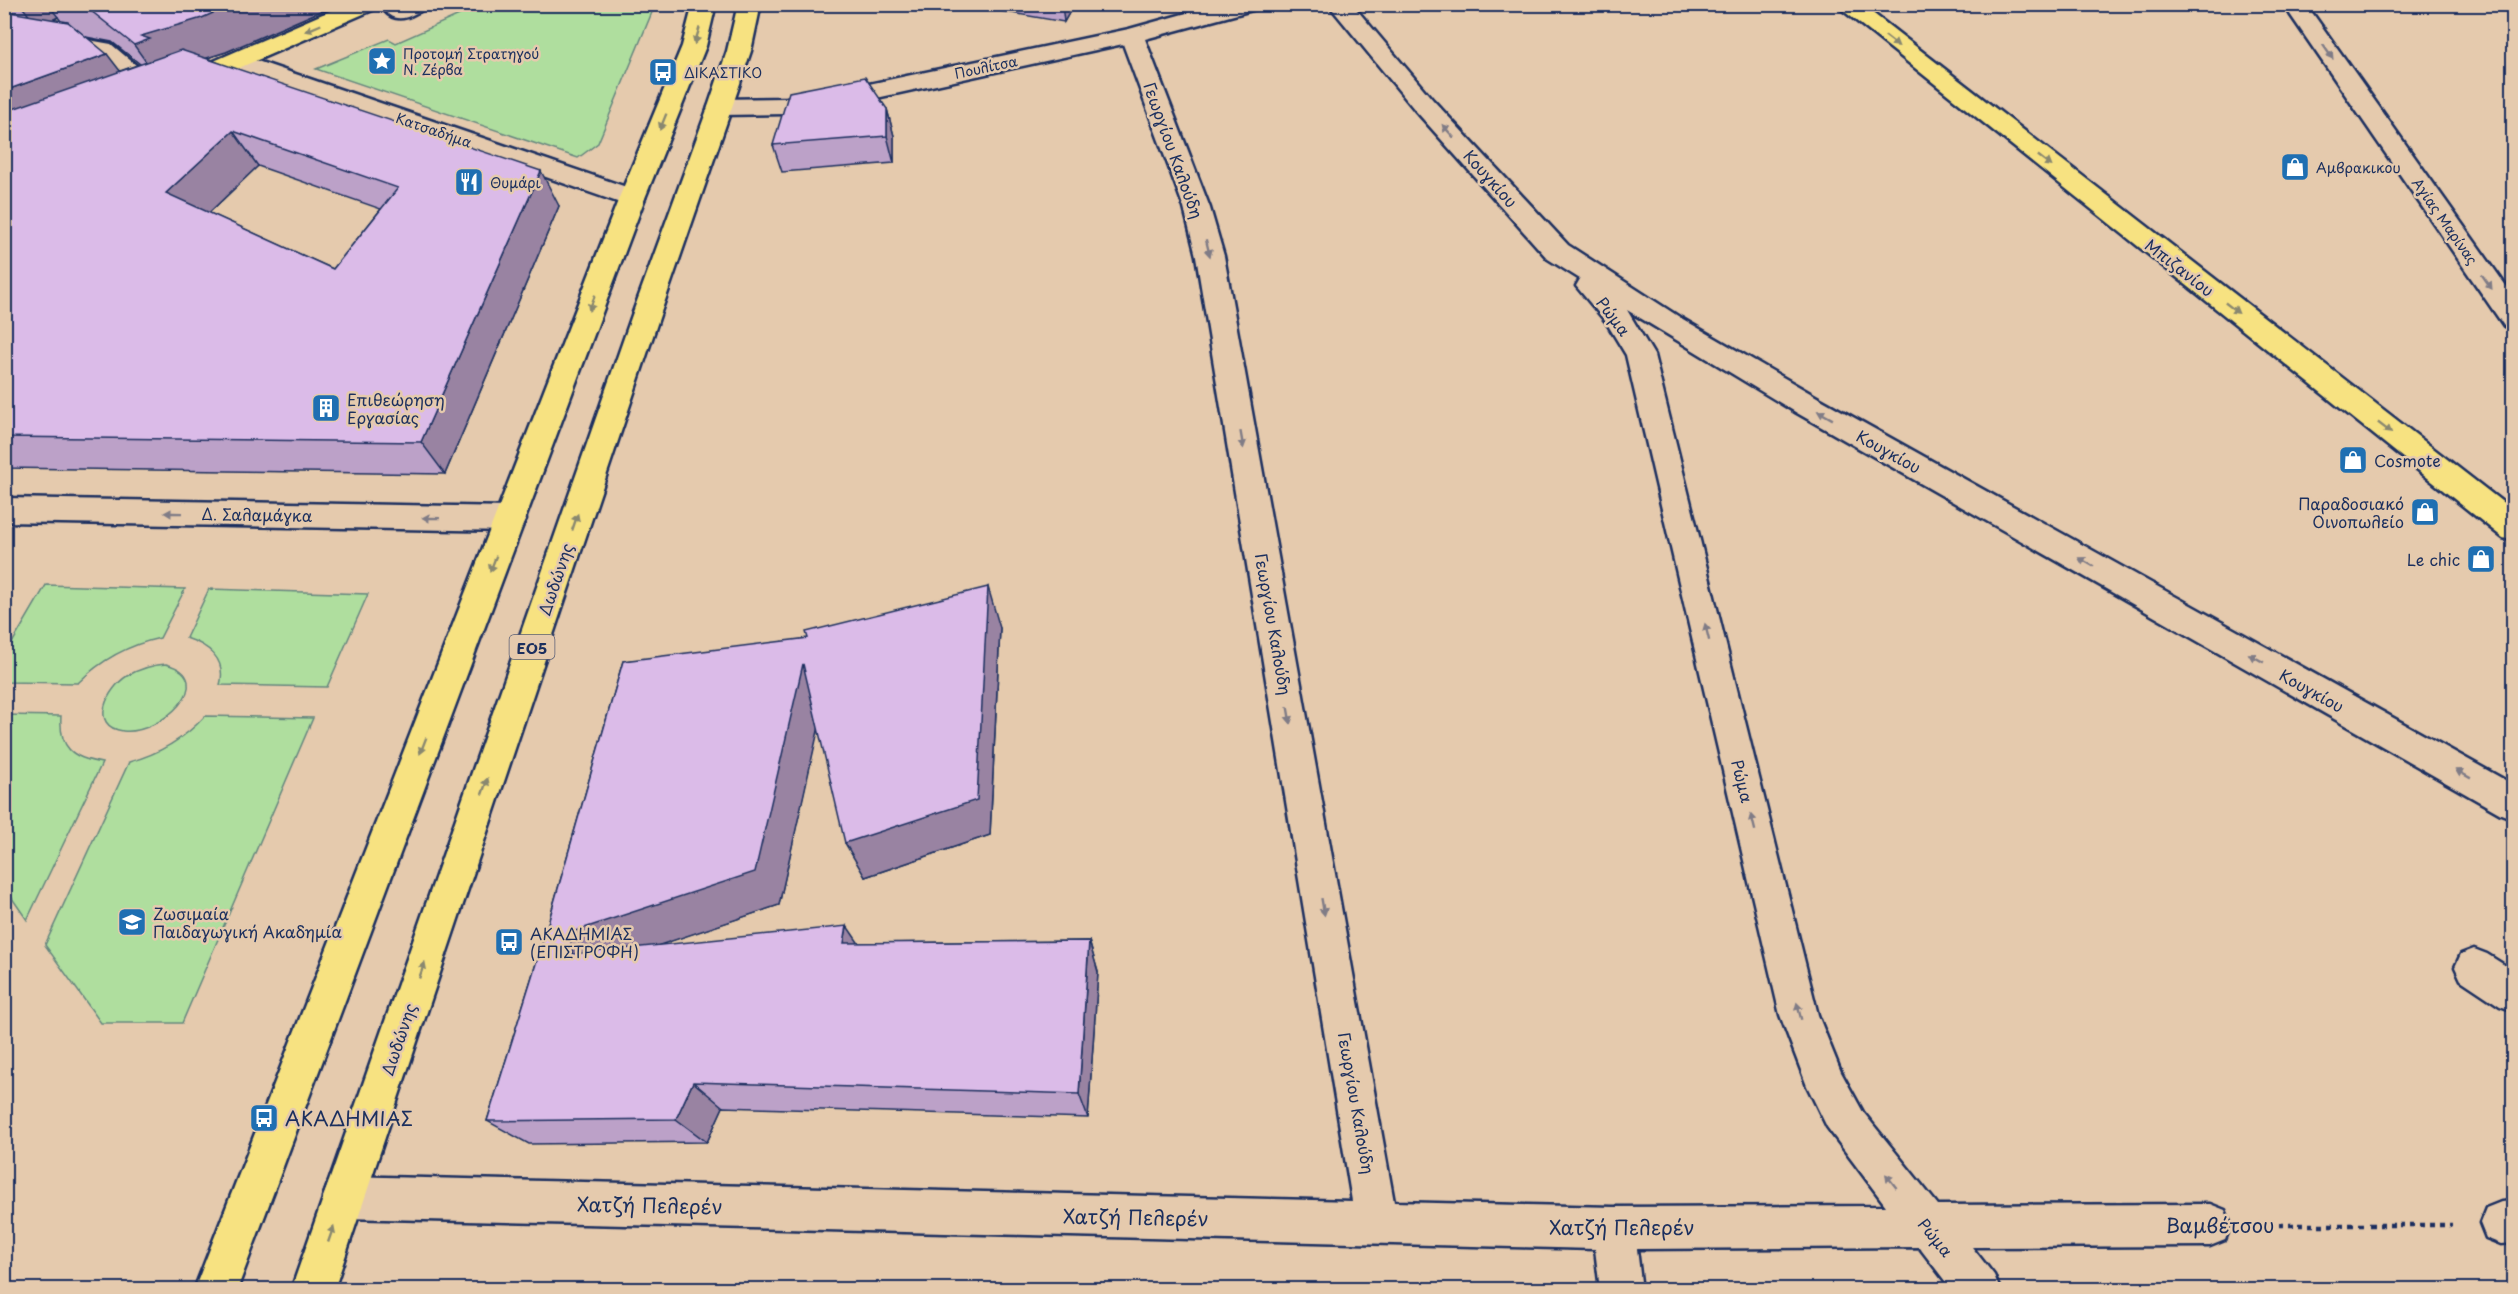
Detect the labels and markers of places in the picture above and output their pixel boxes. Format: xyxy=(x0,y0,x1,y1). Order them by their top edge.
place label: Προτομή Στρατηγού Ν. Ζέρβα xyxy=(403,43,539,80)
place icon: Προτομή Στρατηγού Ν. Ζέρβα xyxy=(366,45,398,77)
bus stop icon: ΔΙΚΑΣΤΙΚΟ xyxy=(647,56,679,88)
place label: ΔΙΚΑΣΤΙΚΟ xyxy=(684,62,762,83)
shop icon: Αμβρακικου xyxy=(2279,151,2311,183)
place label: Αμβρακικου xyxy=(2316,157,2401,178)
restaurant icon: Θυμάρι xyxy=(453,166,485,198)
place label: Θυμάρι xyxy=(490,172,542,193)
place label: Επιθεώρηση Εργασίας xyxy=(347,387,445,429)
building icon: Επιθεώρηση Εργασίας xyxy=(310,392,342,424)
shop icon: Cosmote xyxy=(2337,444,2369,476)
place label: Cosmote xyxy=(2374,448,2441,472)
place label: Παραδοσιακό Οινοπωλείο xyxy=(2298,491,2404,533)
shop icon: Παραδοσιακό Οινοπωλείο xyxy=(2409,496,2441,528)
shop icon: Le chic xyxy=(2465,543,2497,575)
place label: Le chic xyxy=(2407,547,2460,571)
place label: Ζωσιμαία Παιδαγωγική Ακαδημία xyxy=(153,901,342,943)
school or university icon: Ζωσιμαία Παιδαγωγική Ακαδημία xyxy=(116,906,148,938)
place label: ΑΚΑΔΗΜΙΑΣ (ΕΠΙΣΤΡΟΦΗ) xyxy=(530,921,639,963)
bus stop icon: ΑΚΑΔΗΜΙΑΣ (ΕΠΙΣΤΡΟΦΗ) xyxy=(493,926,525,958)
bus stop icon: ΑΚΑΔΗΜΙΑΣ xyxy=(248,1102,280,1134)
place label: ΑΚΑΔΗΜΙΑΣ xyxy=(285,1103,413,1133)

